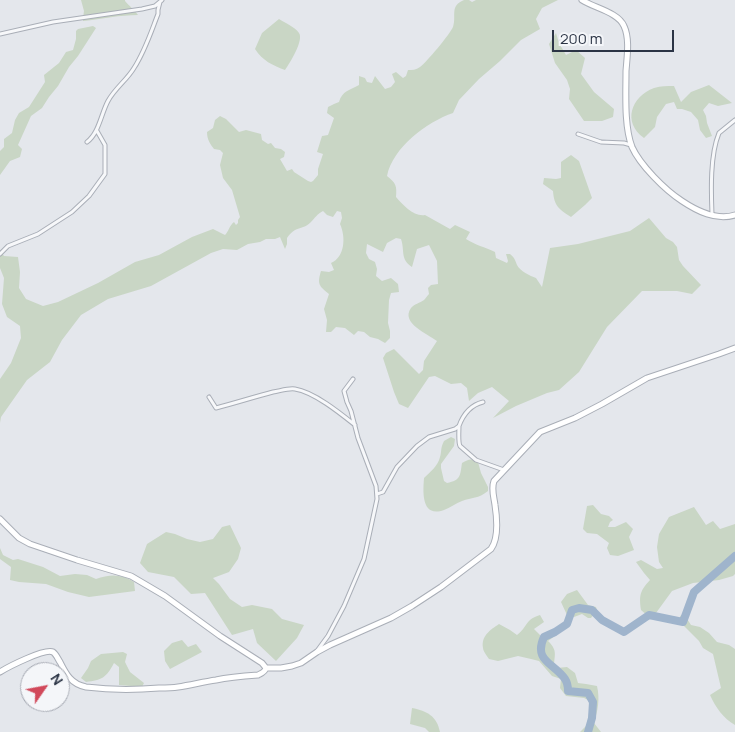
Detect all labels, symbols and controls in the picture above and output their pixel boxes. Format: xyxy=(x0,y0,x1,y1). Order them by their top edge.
scale bar xyxy=(555,20,678,52)
text: 200 m xyxy=(560,28,603,49)
north arrow xyxy=(20,662,70,712)
text: N xyxy=(46,670,68,688)

